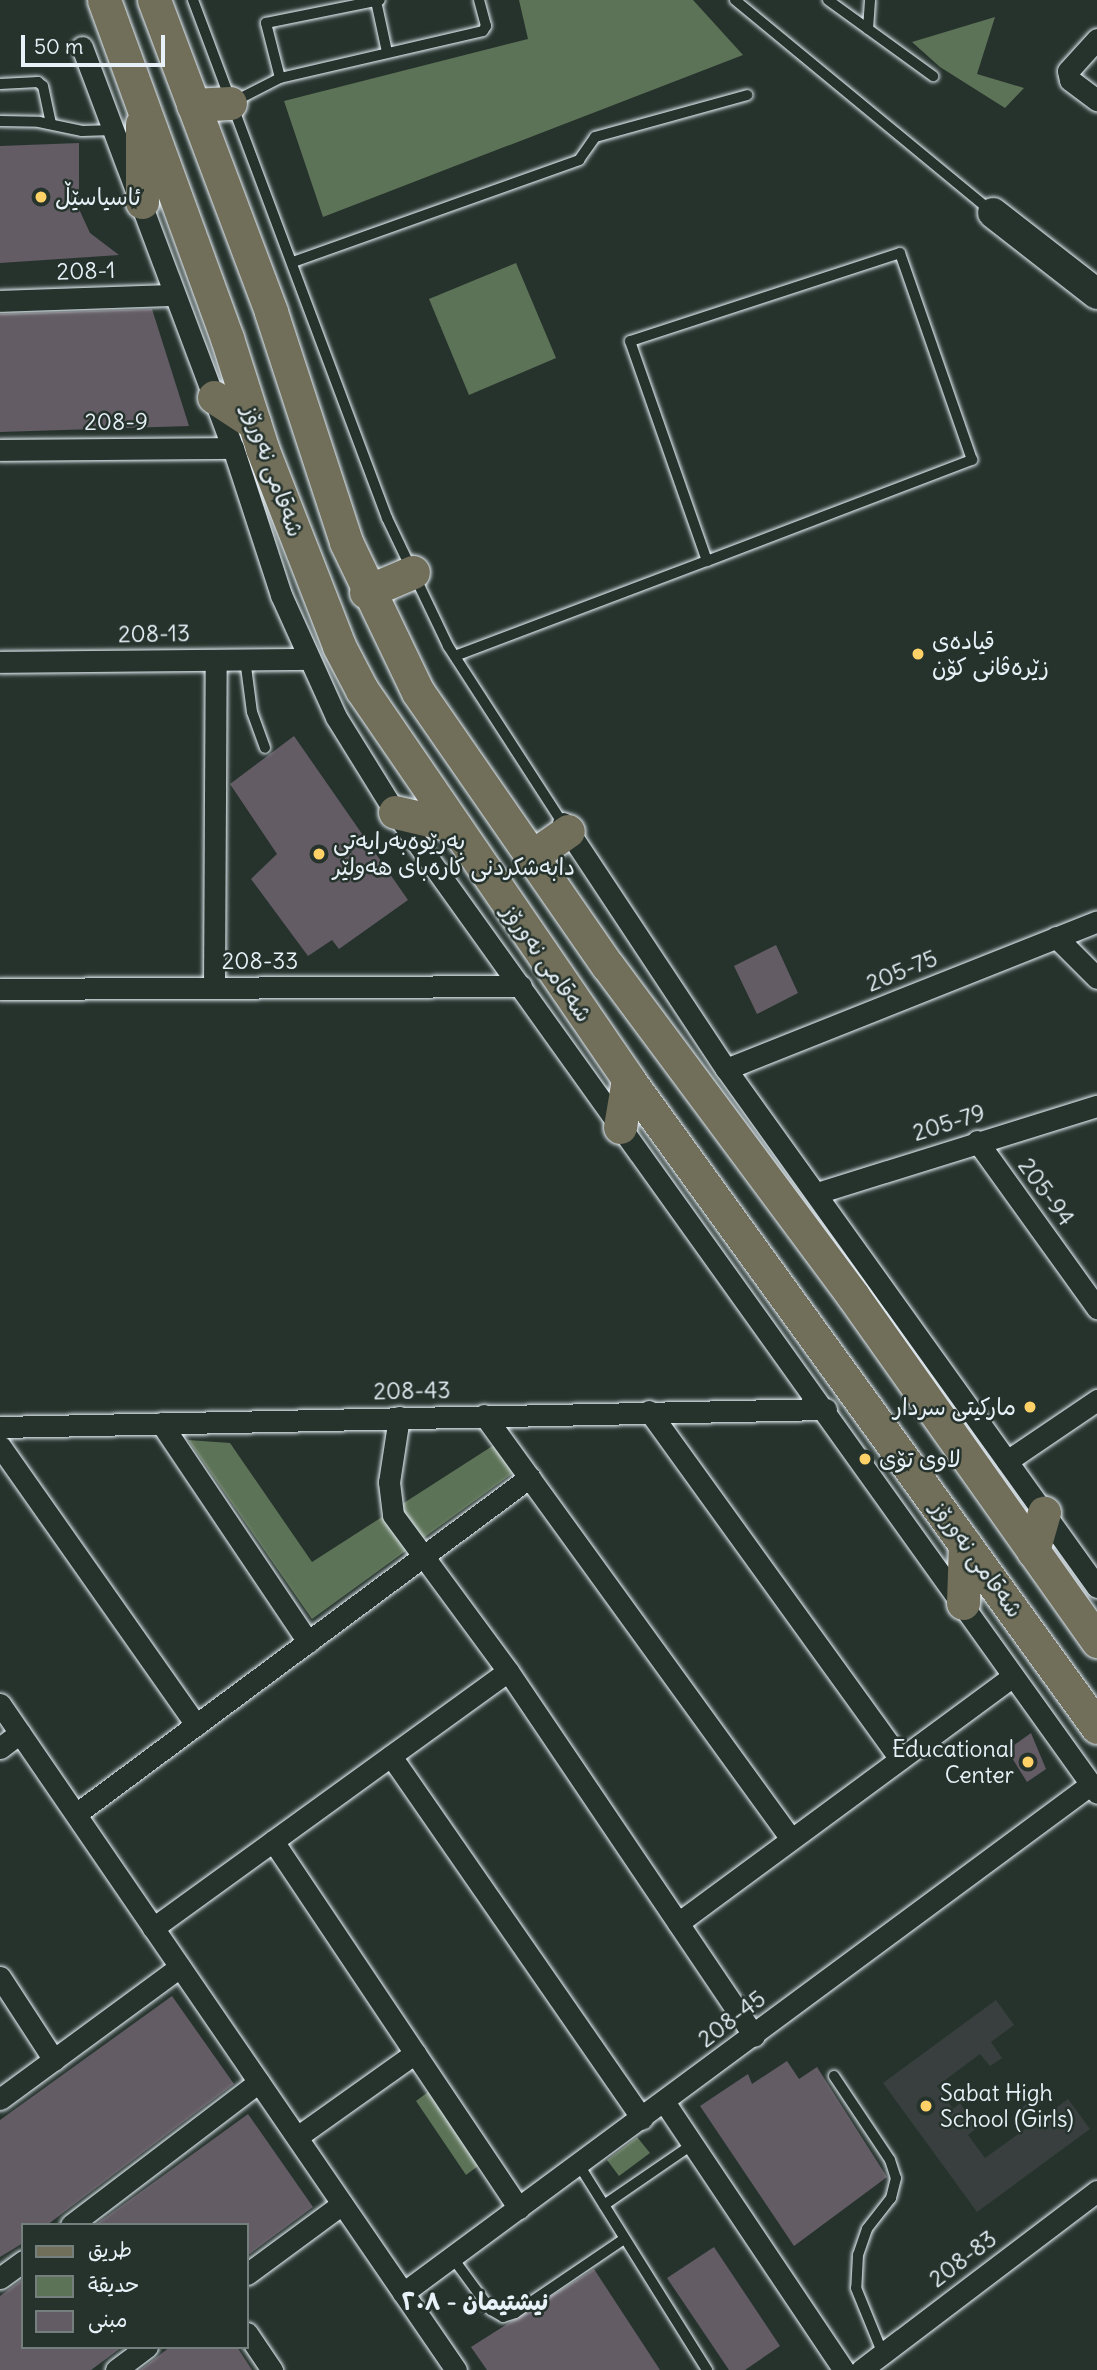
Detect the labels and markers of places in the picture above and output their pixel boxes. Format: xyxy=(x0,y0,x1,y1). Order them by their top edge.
place label: ئاسیاسێڵ xyxy=(55,183,141,211)
marker: ئاسیاسێڵ xyxy=(33,189,49,205)
place label: قیادەی زێرەڤانی کۆن xyxy=(932,627,1049,681)
marker: قیادەی زێرەڤانی کۆن xyxy=(910,646,926,662)
place label: بەرێوەبەرایەتی دابەشکردنی کارەبای هەولێر xyxy=(333,827,575,881)
marker: بەرێوەبەرایەتی دابەشکردنی کارەبای هەولێر xyxy=(311,846,327,862)
place label: ماركيتى سردار xyxy=(893,1393,1016,1421)
marker: ماركيتى سردار xyxy=(1022,1399,1038,1415)
place label: لاوی تۆی xyxy=(879,1445,961,1473)
marker: لاوی تۆی xyxy=(857,1451,873,1467)
place label: Educational Center xyxy=(892,1735,1014,1789)
marker: Educational Center xyxy=(1020,1754,1036,1770)
place label: Sabat High School (Girls) xyxy=(940,2079,1074,2133)
marker: Sabat High School (Girls) xyxy=(918,2098,934,2114)

